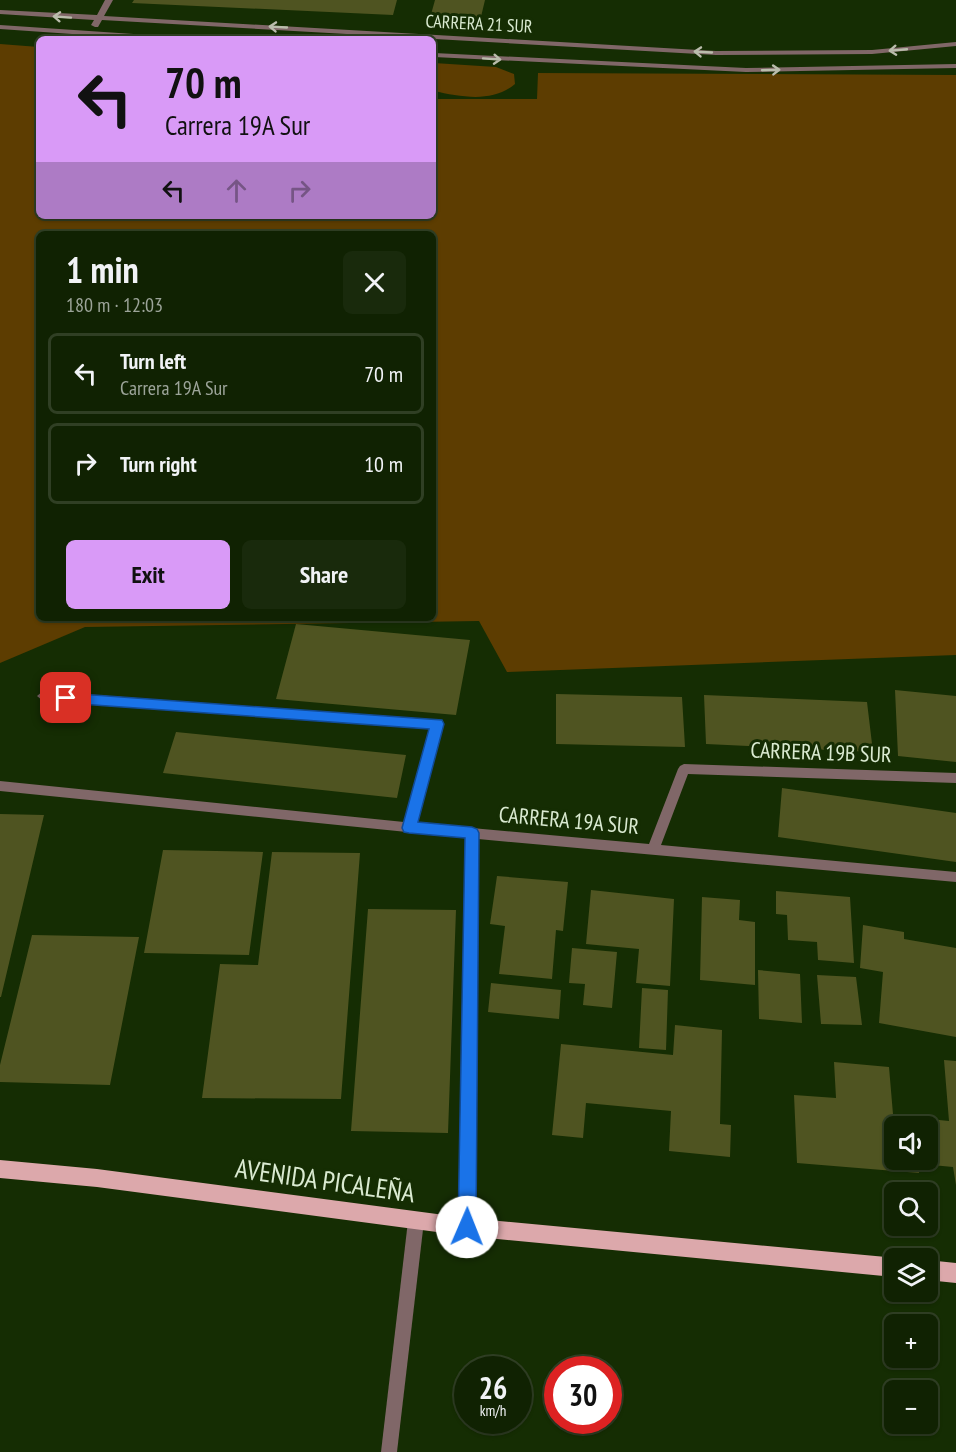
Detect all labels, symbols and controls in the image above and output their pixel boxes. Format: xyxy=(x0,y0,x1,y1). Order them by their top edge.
street label: CARRERA 21 SUR xyxy=(425,9,533,38)
one-way arrow xyxy=(53,11,73,22)
one-way arrow xyxy=(268,22,288,33)
one-way arrow xyxy=(888,45,908,56)
one-way arrow xyxy=(694,47,714,58)
one-way arrow xyxy=(481,54,501,65)
text: 70 m xyxy=(165,55,242,110)
icon: left xyxy=(66,60,144,138)
one-way arrow xyxy=(760,64,780,75)
text: Carrera 19A Sur xyxy=(165,108,310,142)
icon: left xyxy=(157,174,190,207)
icon: ahead xyxy=(220,174,253,207)
icon: right xyxy=(283,174,316,207)
text: 1 min xyxy=(66,246,139,293)
button: close xyxy=(343,251,406,314)
text: 180 m · 12:03 xyxy=(66,292,163,318)
text: Turn left xyxy=(120,347,186,375)
icon: left xyxy=(69,357,102,390)
text: 70 m xyxy=(364,360,403,388)
text: Carrera 19A Sur xyxy=(120,375,228,401)
icon: right xyxy=(69,447,102,480)
text: Turn right xyxy=(120,450,197,478)
text: 10 m xyxy=(364,450,403,478)
button: Exit xyxy=(66,540,230,609)
button: Share xyxy=(242,540,406,609)
pin xyxy=(40,672,91,723)
icon: arrive xyxy=(49,681,82,714)
street label: CARRERA 19B SUR xyxy=(750,736,892,768)
street label: CARRERA 19A SUR xyxy=(498,800,640,840)
map controls xyxy=(884,1116,938,1434)
button: sound xyxy=(884,1116,938,1170)
street label: AVENIDA PICALEÑA xyxy=(233,1151,417,1209)
button: search xyxy=(884,1182,938,1236)
position arrow xyxy=(435,1195,499,1259)
button: layers xyxy=(884,1248,938,1302)
button: + xyxy=(884,1314,938,1368)
speed limit sign: 30 xyxy=(544,1356,622,1434)
text: 26 xyxy=(479,1368,507,1407)
button: − xyxy=(884,1380,938,1434)
text: km/h xyxy=(480,1401,506,1420)

